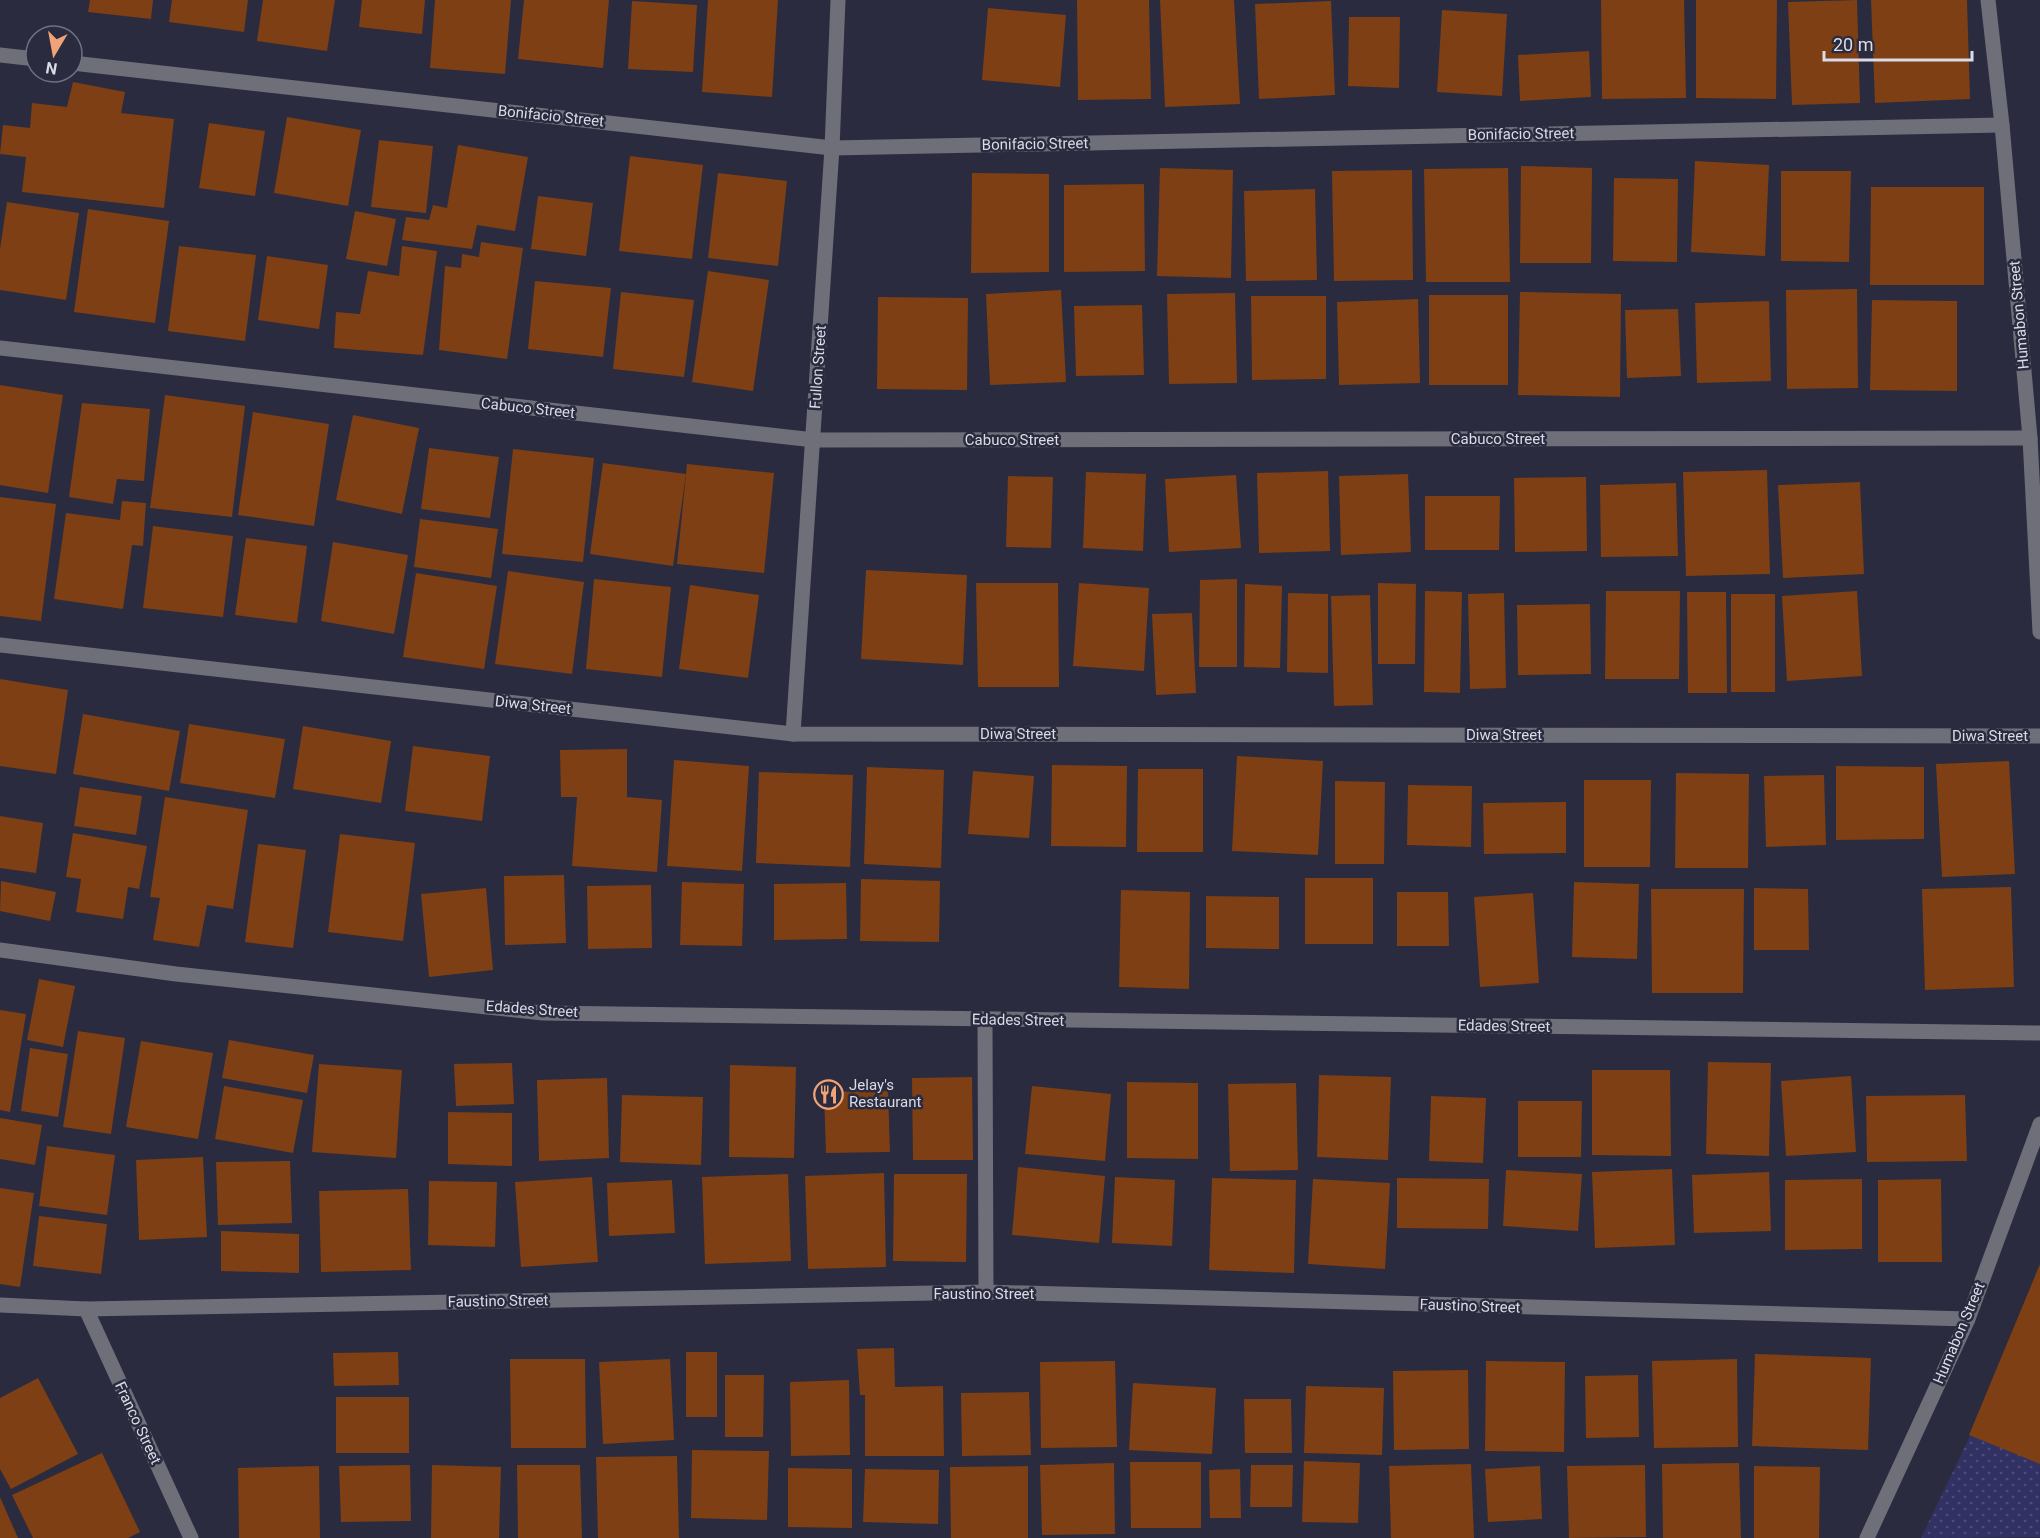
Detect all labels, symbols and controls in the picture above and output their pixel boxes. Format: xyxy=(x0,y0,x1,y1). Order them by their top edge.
north arrow xyxy=(24,24,84,84)
scale bar xyxy=(1824,24,1972,62)
text: 20 m xyxy=(1833,34,1873,55)
text: N xyxy=(44,58,59,79)
street label: Bonifacio Street xyxy=(497,101,605,131)
street label: Bonifacio Street xyxy=(1468,124,1575,144)
street label: Bonifacio Street xyxy=(982,134,1089,154)
street label: Humabon Street xyxy=(2005,260,2033,370)
street label: Fullon Street xyxy=(806,324,830,409)
street label: Cabuco Street xyxy=(480,394,576,422)
street label: Cabuco Street xyxy=(1451,430,1545,448)
street label: Cabuco Street xyxy=(965,431,1059,449)
street label: Diwa Street xyxy=(494,692,572,718)
street label: Diwa Street xyxy=(980,725,1056,743)
street label: Diwa Street xyxy=(1466,726,1542,744)
street label: Diwa Street xyxy=(1952,727,2028,745)
street label: Edades Street xyxy=(485,997,579,1021)
street label: Edades Street xyxy=(972,1010,1064,1030)
street label: Edades Street xyxy=(1458,1016,1550,1036)
place label: Jelay's Restaurant xyxy=(849,1076,922,1111)
restaurant icon: Jelay's Restaurant xyxy=(812,1078,844,1110)
street label: Humabon Street xyxy=(1929,1279,1989,1387)
street label: Faustino Street xyxy=(934,1285,1035,1303)
street label: Faustino Street xyxy=(447,1291,549,1311)
street label: Faustino Street xyxy=(1419,1295,1521,1317)
street label: Franco Street xyxy=(111,1379,165,1467)

